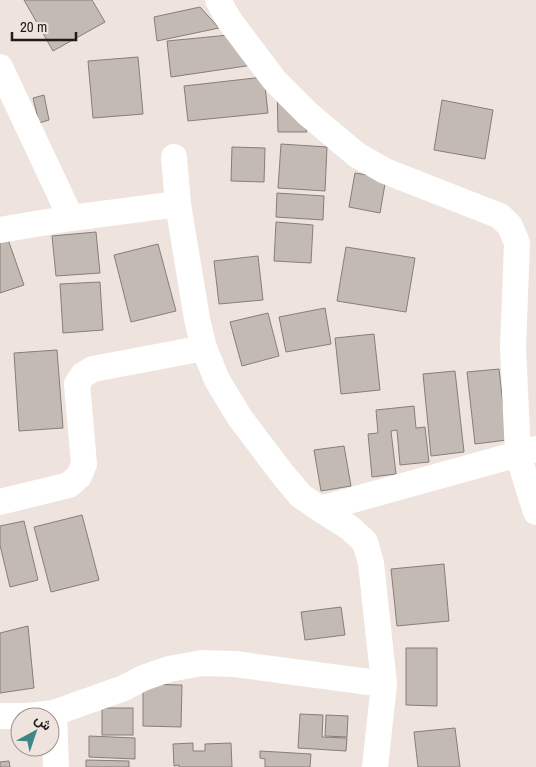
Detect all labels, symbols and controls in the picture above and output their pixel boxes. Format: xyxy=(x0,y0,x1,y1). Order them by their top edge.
scale bar xyxy=(12,10,76,42)
text: 20 m xyxy=(20,16,47,37)
north arrow xyxy=(10,707,60,757)
text: ش xyxy=(31,710,56,734)

